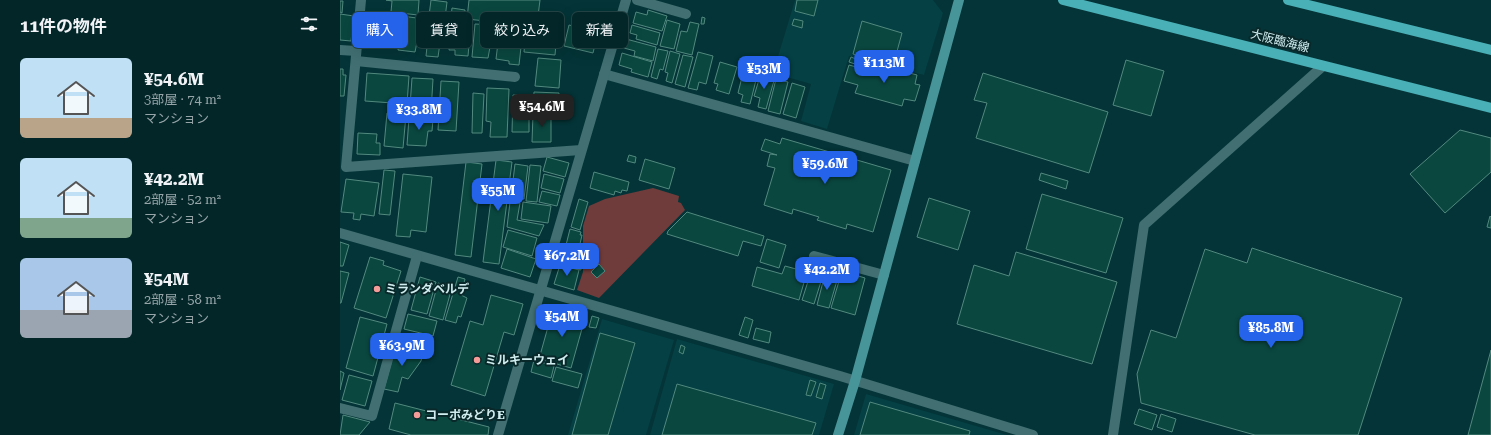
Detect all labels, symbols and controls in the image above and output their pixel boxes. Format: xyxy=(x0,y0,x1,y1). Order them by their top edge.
chip: 購入 xyxy=(352,12,408,48)
chip: 賃貸 xyxy=(416,12,472,48)
chip: 絞り込み xyxy=(480,12,564,48)
chip: 新着 xyxy=(572,12,628,48)
icon: filters xyxy=(298,13,320,35)
text: 11件の物件 xyxy=(20,16,107,36)
street label: 大阪臨海線 xyxy=(1249,27,1311,55)
pin: ¥113M xyxy=(856,50,912,84)
text: ¥113M xyxy=(863,55,905,70)
pin: ¥53M xyxy=(740,56,788,90)
text: ¥53M xyxy=(747,61,781,76)
text: ¥54.6M xyxy=(144,69,204,89)
icon: home xyxy=(52,74,100,122)
text: 3部屋 · 74 m² xyxy=(144,92,221,107)
pin: ¥54.6M xyxy=(509,94,575,128)
pin: ¥33.8M xyxy=(386,97,452,131)
text: ¥54.6M xyxy=(519,99,565,114)
text: ¥33.8M xyxy=(396,102,442,117)
text: マンション xyxy=(144,111,209,126)
pin: ¥59.6M xyxy=(792,151,858,185)
text: ¥59.6M xyxy=(802,156,848,171)
text: ¥42.2M xyxy=(144,169,204,189)
icon: home xyxy=(52,174,100,222)
pin: ¥55M xyxy=(474,178,522,212)
text: ¥55M xyxy=(481,183,515,198)
text: 2部屋 · 52 m² xyxy=(144,192,221,207)
text: マンション xyxy=(144,211,209,226)
pin: ¥67.2M xyxy=(534,243,600,277)
text: ¥67.2M xyxy=(544,248,590,263)
pin: ¥42.2M xyxy=(794,257,860,291)
text: ¥42.2M xyxy=(804,262,850,277)
text: ¥54M xyxy=(144,269,189,289)
icon: home xyxy=(52,274,100,322)
place label: ミランダベルデ xyxy=(385,282,470,296)
marker: ミランダベルデ xyxy=(372,284,382,294)
text: 2部屋 · 58 m² xyxy=(144,292,221,307)
pin: ¥54M xyxy=(538,304,586,338)
text: ¥54M xyxy=(545,309,579,324)
text: マンション xyxy=(144,311,209,326)
pin: ¥85.8M xyxy=(1238,315,1304,349)
text: ¥85.8M xyxy=(1248,320,1294,335)
pin: ¥63.9M xyxy=(369,333,435,367)
text: ¥63.9M xyxy=(379,338,425,353)
place label: ミルキーウェイ xyxy=(485,353,569,367)
marker: ミルキーウェイ xyxy=(472,355,482,365)
place label: コーポみどりE xyxy=(425,408,505,422)
marker: コーポみどりE xyxy=(412,410,422,420)

